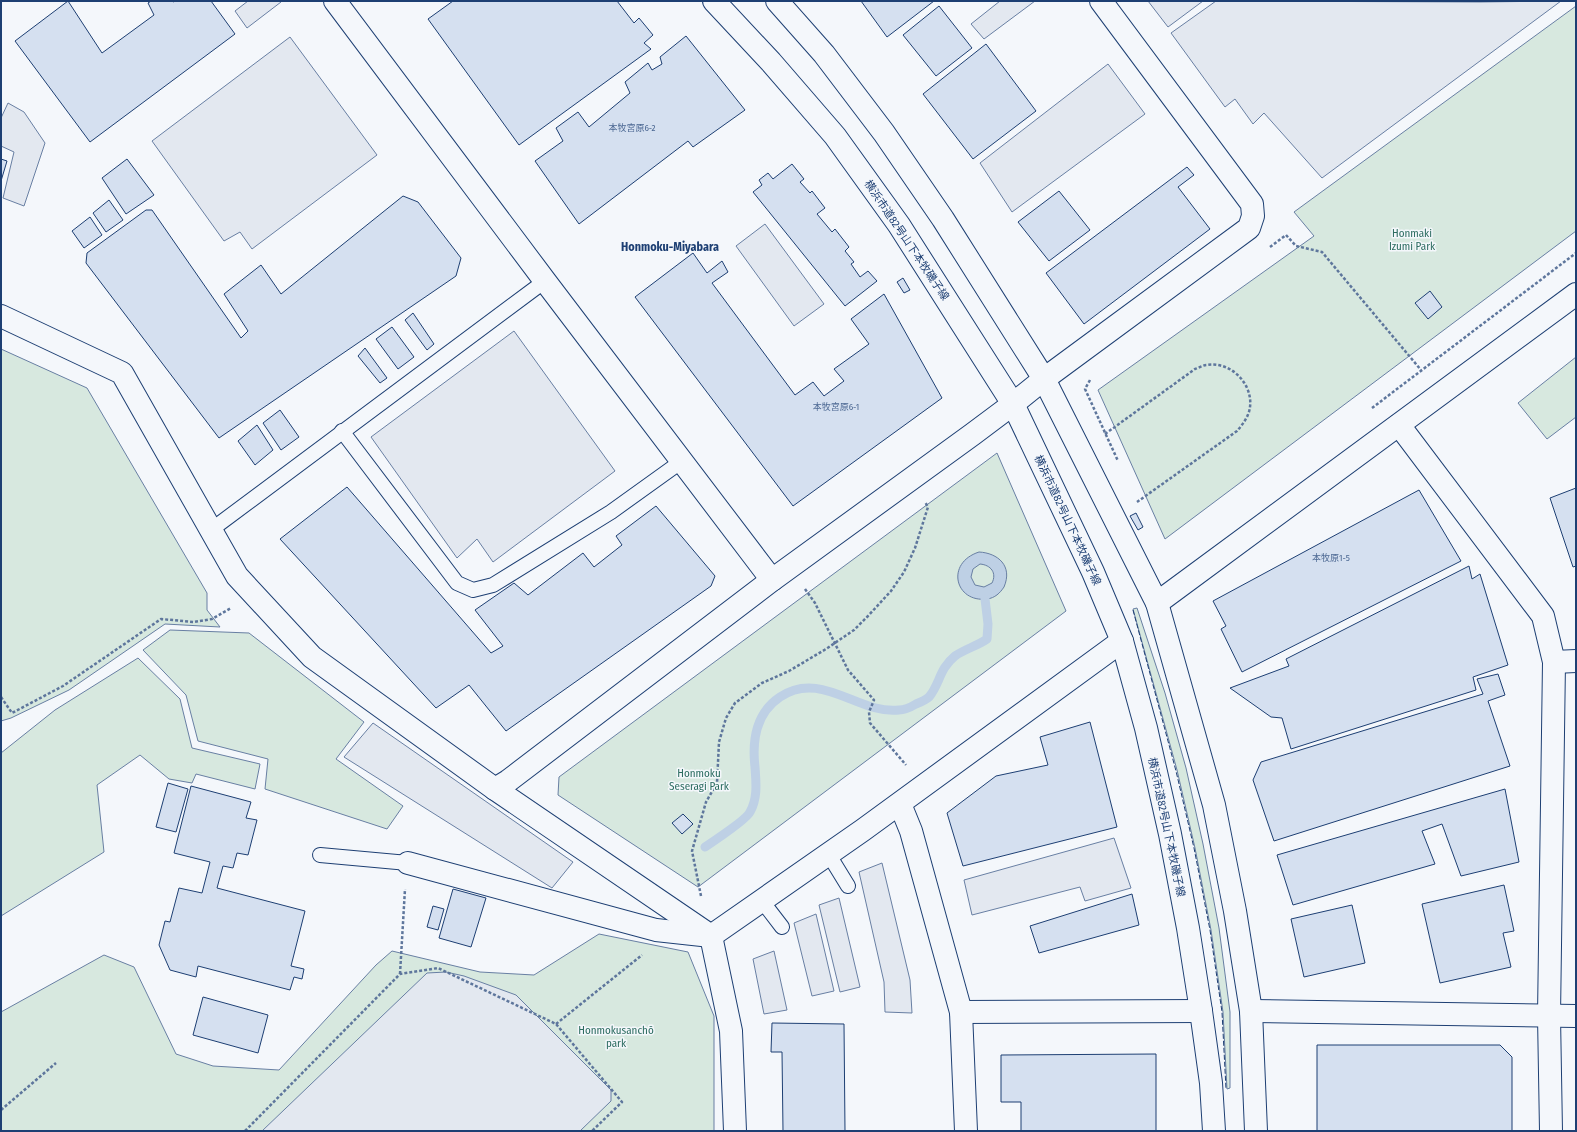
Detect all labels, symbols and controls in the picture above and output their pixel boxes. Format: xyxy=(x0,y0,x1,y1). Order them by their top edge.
house number: 本牧宮原6-2 xyxy=(608,123,656,133)
street label: 横浜市道82号山下本牧磯子線 xyxy=(861,178,952,303)
park label: Honmaki Izumi Park xyxy=(1389,227,1436,253)
district label: Honmoku-Miyabara xyxy=(621,240,719,254)
house number: 本牧宮原6-1 xyxy=(813,402,859,412)
street label: 横浜市道82号山下本牧磯子線 xyxy=(1032,453,1104,587)
house number: 本牧原1-5 xyxy=(1312,553,1350,563)
street label: 横浜市道82号山下本牧磯子線 xyxy=(1145,756,1188,898)
park label: Honmoku Seseragi Park xyxy=(669,767,730,793)
park label: Honmokusanchō park xyxy=(578,1024,654,1050)

